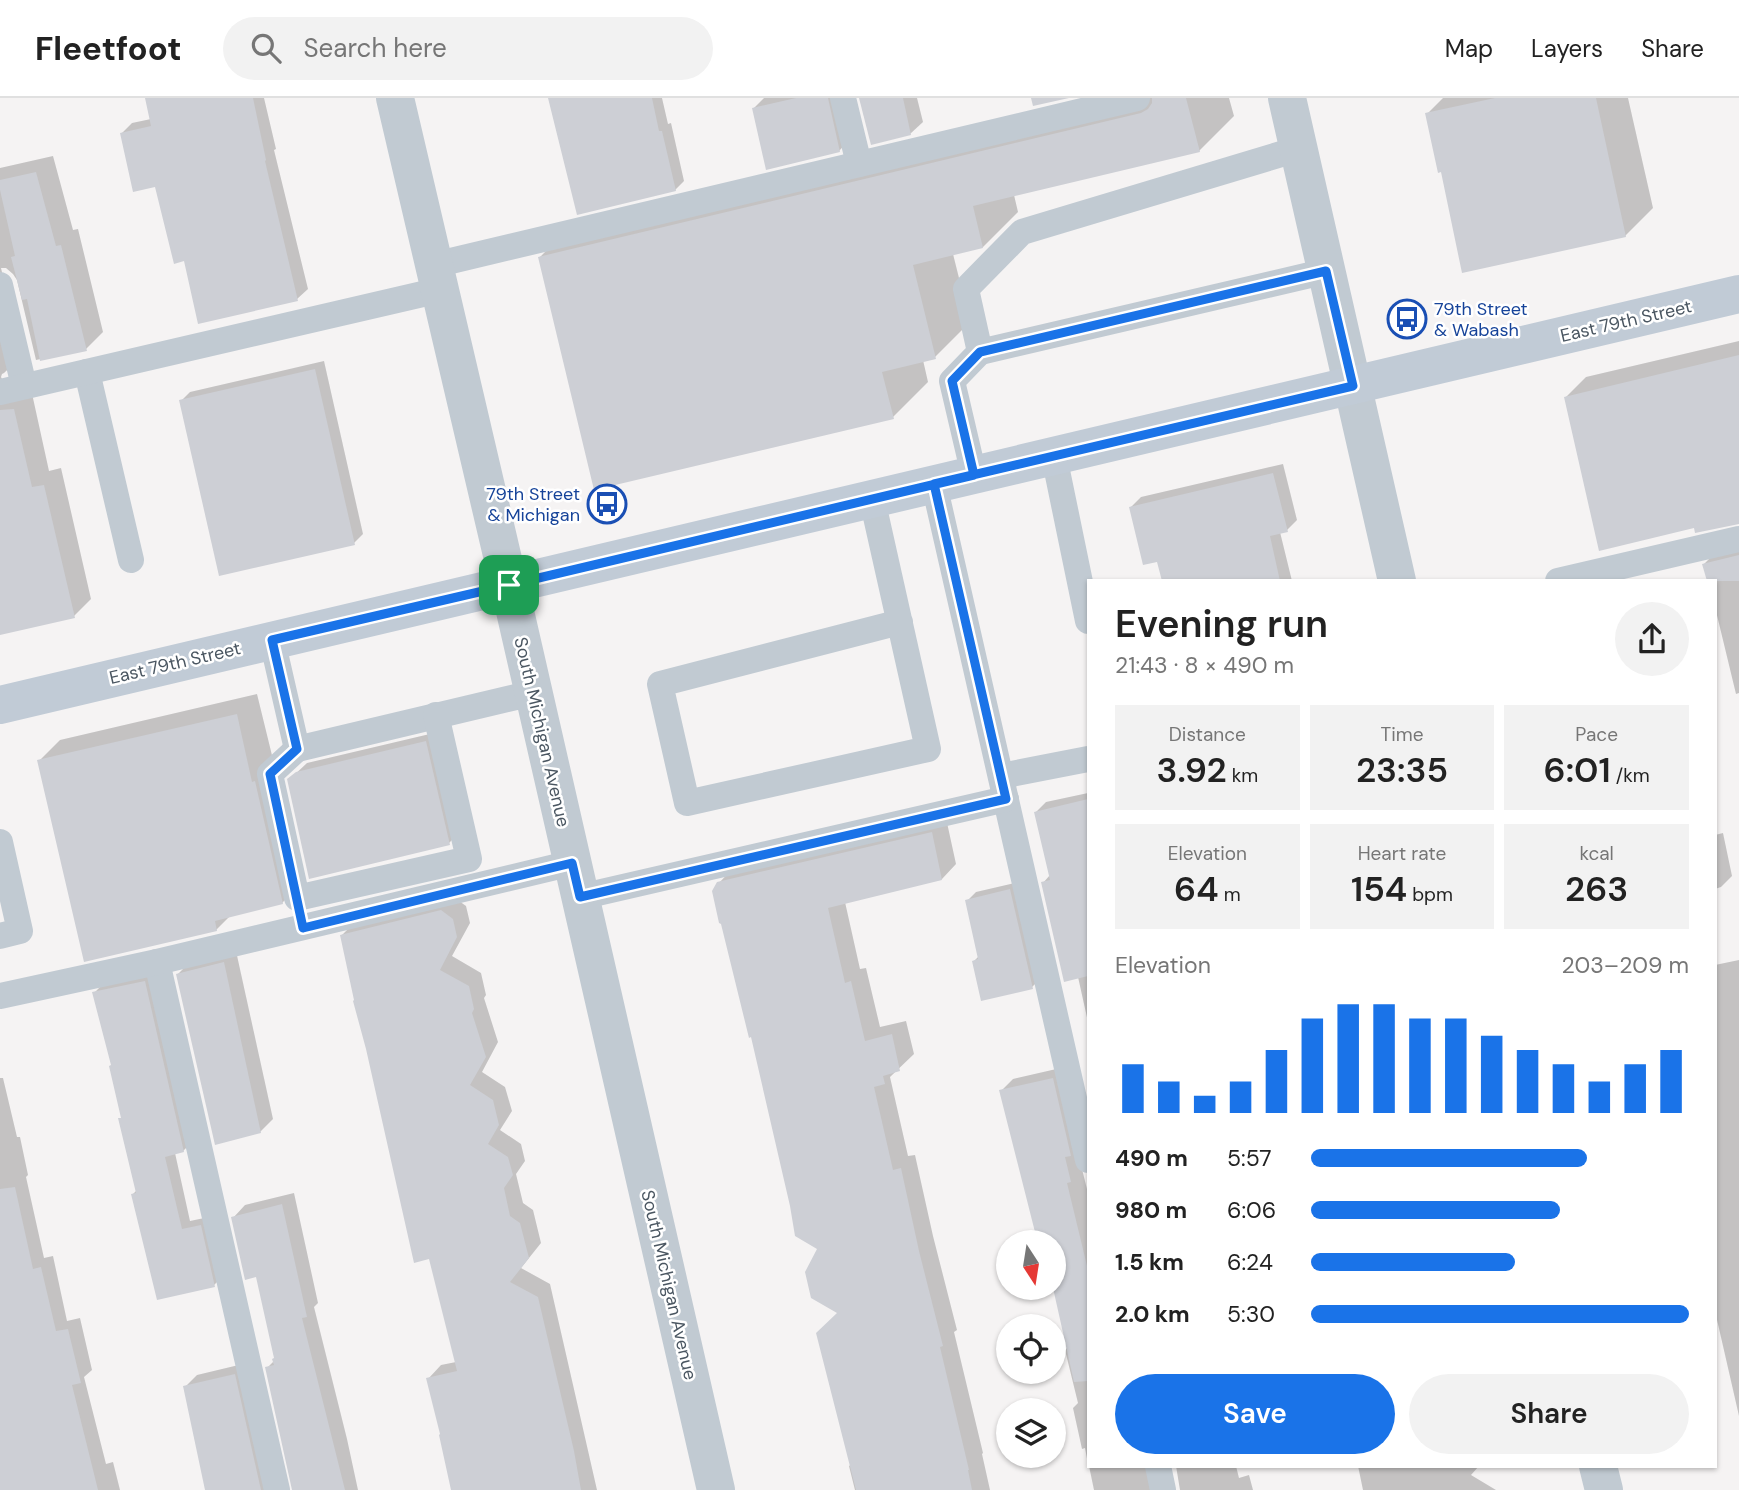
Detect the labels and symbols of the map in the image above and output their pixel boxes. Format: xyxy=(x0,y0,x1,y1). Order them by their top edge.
street label: East 79th Street xyxy=(1558,294,1694,348)
place label: 79th Street & Wabash xyxy=(1434,297,1528,342)
bus stop icon: 79th Street & Wabash xyxy=(1386,298,1428,340)
place label: 79th Street & Michigan xyxy=(486,482,580,527)
bus stop icon: 79th Street & Michigan xyxy=(586,483,628,525)
pin xyxy=(479,555,539,615)
street label: South Michigan Avenue xyxy=(508,635,576,829)
street label: East 79th Street xyxy=(107,636,243,690)
street label: South Michigan Avenue xyxy=(635,1188,703,1382)
north arrow xyxy=(996,1230,1066,1300)

